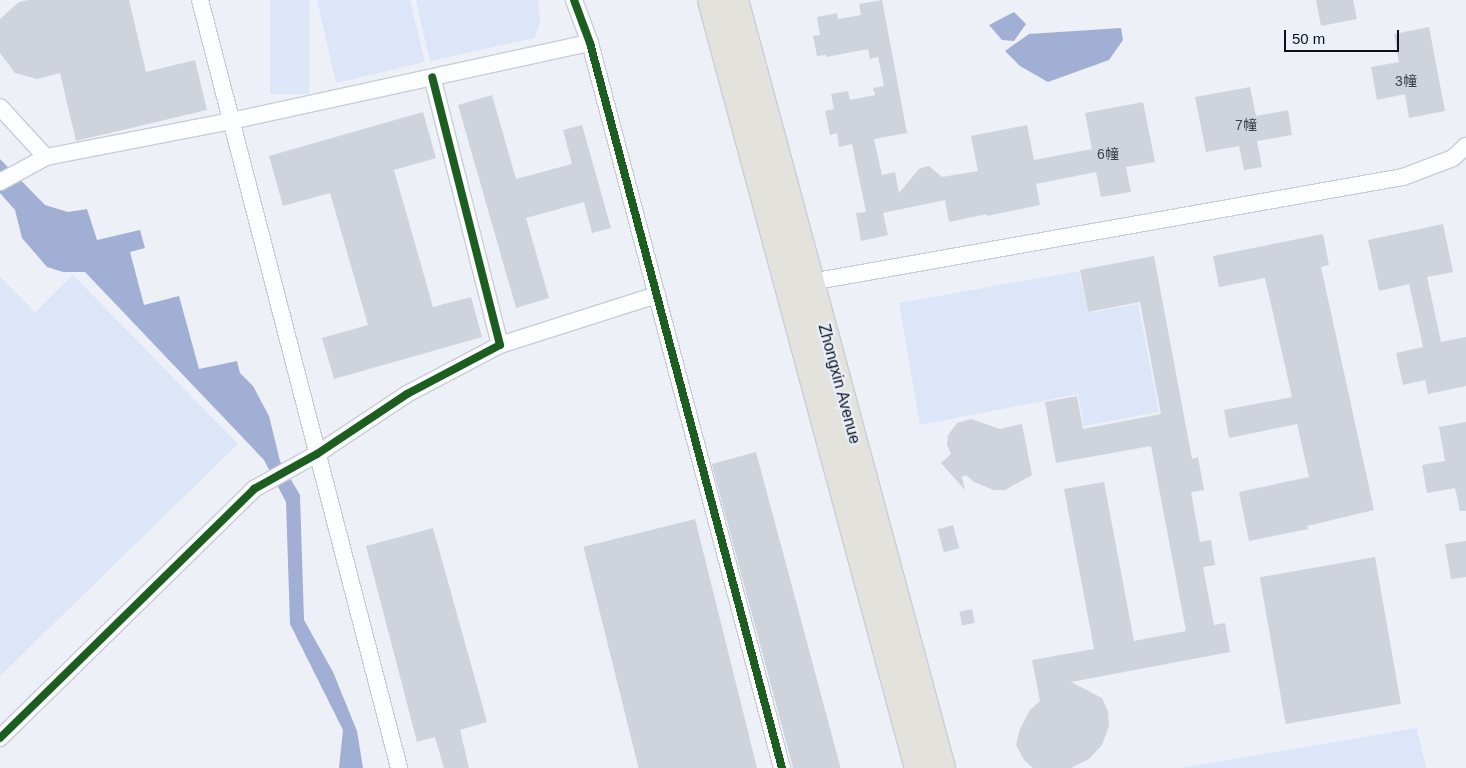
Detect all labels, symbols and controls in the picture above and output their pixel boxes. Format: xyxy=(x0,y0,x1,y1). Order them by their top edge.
scale bar xyxy=(1286,20,1401,52)
text: 50 m xyxy=(1292,30,1325,47)
house number: 3幢 xyxy=(1395,73,1417,89)
house number: 7幢 xyxy=(1235,117,1257,133)
house number: 6幢 xyxy=(1097,146,1119,162)
street label: Zhongxin Avenue xyxy=(814,322,864,446)

